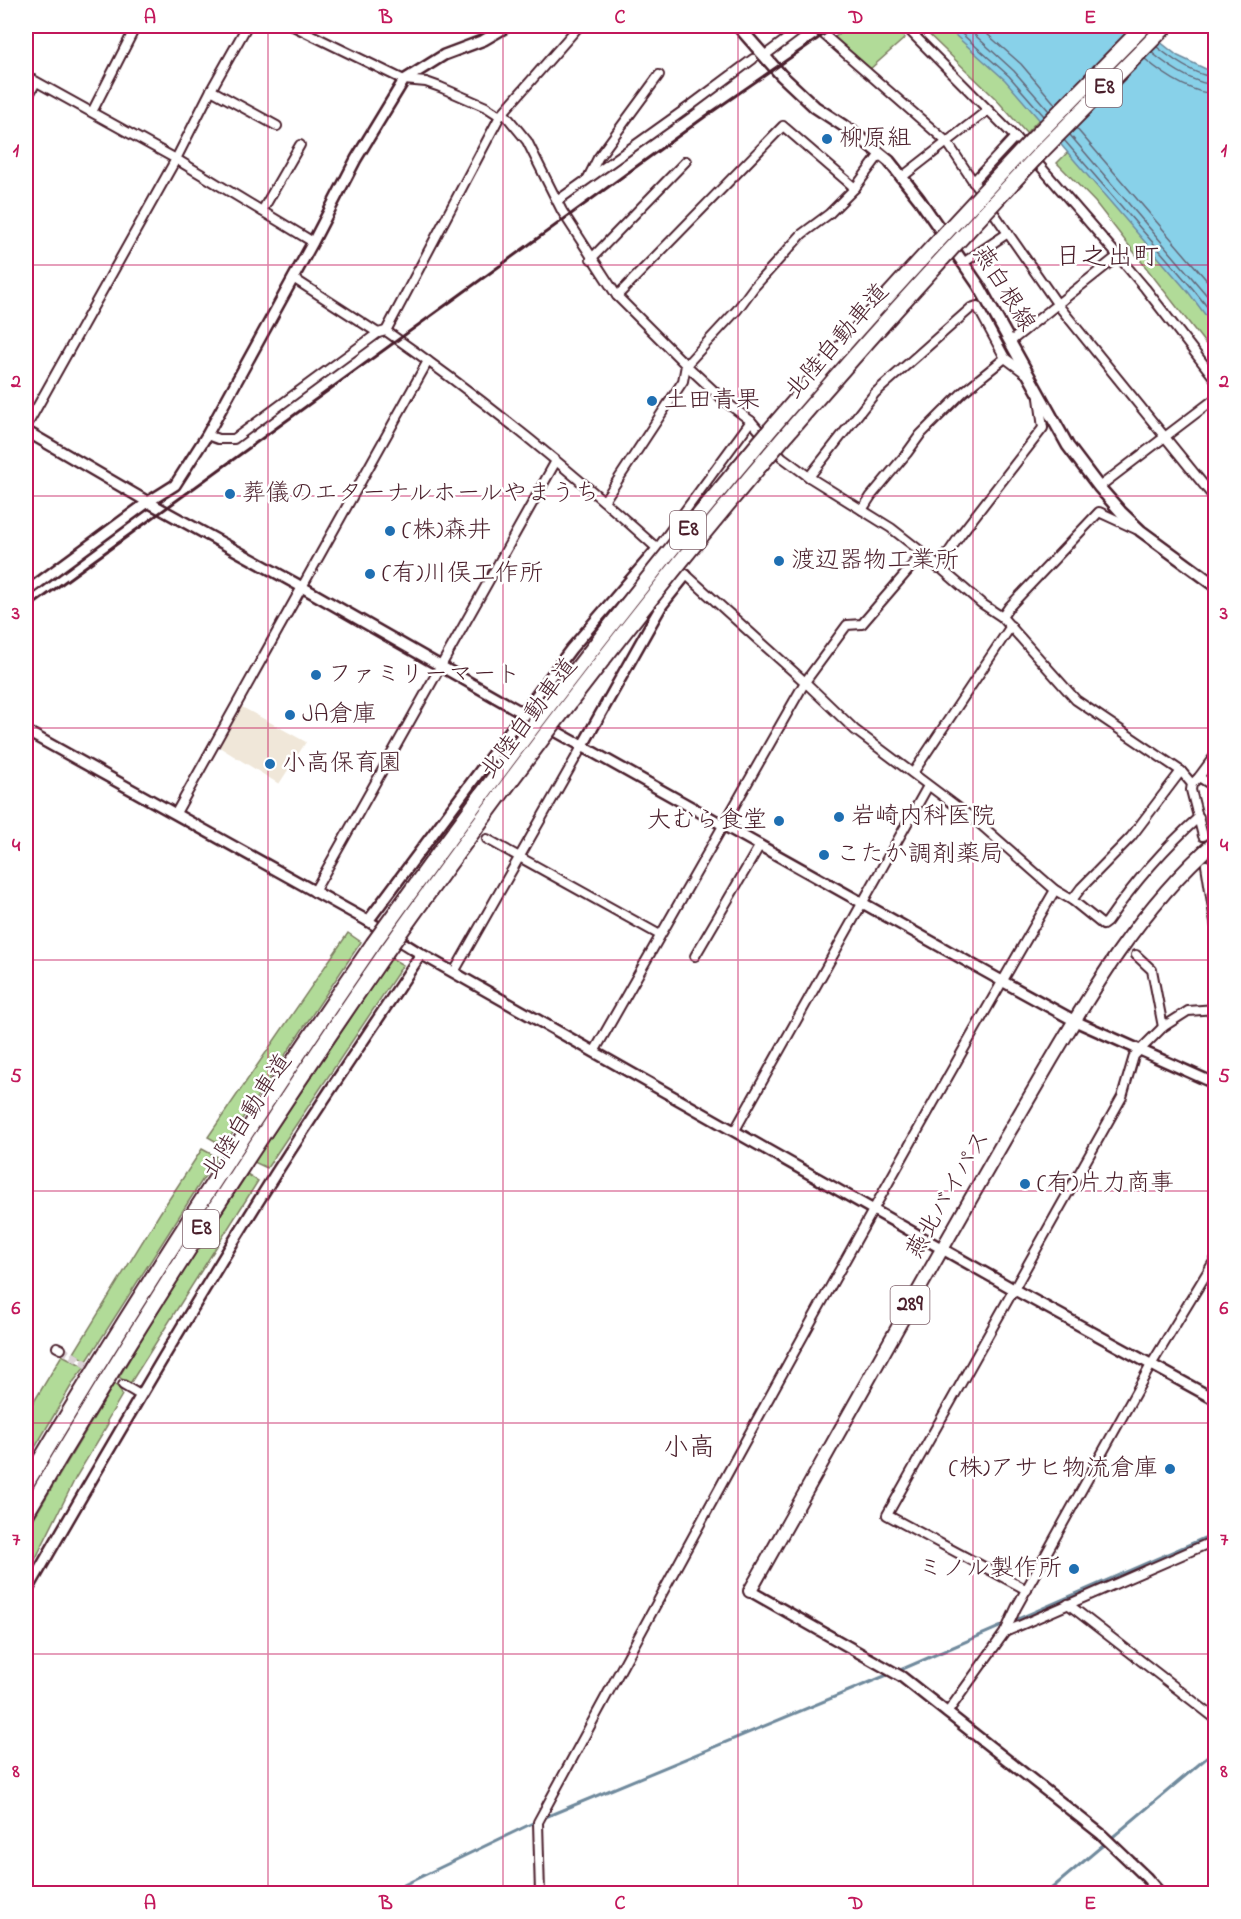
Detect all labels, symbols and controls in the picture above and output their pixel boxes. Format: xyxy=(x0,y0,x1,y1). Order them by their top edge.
text: A xyxy=(144,4,156,33)
text: B xyxy=(378,4,393,33)
text: C xyxy=(615,4,626,33)
text: D xyxy=(848,4,863,33)
text: E xyxy=(1084,4,1096,33)
road number: E8 xyxy=(1086,69,1122,107)
place label: 柳原組 xyxy=(839,122,911,157)
marker: 柳原組 xyxy=(820,132,834,146)
text: 1 xyxy=(13,137,20,166)
text: 1 xyxy=(1221,137,1228,166)
street label: 燕白根線 xyxy=(963,239,1043,339)
district label: 日之出町 xyxy=(1055,239,1159,277)
street label: 北陸自動車道 xyxy=(778,276,898,408)
text: 2 xyxy=(10,368,21,397)
text: 2 xyxy=(1218,368,1229,397)
place label: 土田青果 xyxy=(664,384,760,419)
marker: 土田青果 xyxy=(645,394,659,408)
place label: 葬儀のエターナルホールやまうち xyxy=(242,477,599,512)
marker: 葬儀のエターナルホールやまうち xyxy=(223,487,237,501)
road number: E8 xyxy=(670,511,706,549)
place label: (株)森井 xyxy=(402,514,491,549)
marker: (株)森井 xyxy=(383,524,397,538)
place label: 渡辺器物工業所 xyxy=(791,544,959,579)
marker: 渡辺器物工業所 xyxy=(772,554,786,568)
place label: (有)川俣工作所 xyxy=(382,557,543,592)
marker: (有)川俣工作所 xyxy=(363,567,377,581)
text: 3 xyxy=(11,600,20,629)
text: 3 xyxy=(1219,600,1228,629)
street label: 北陸自動車道 xyxy=(473,651,587,787)
place label: ファミリーマート xyxy=(328,658,520,693)
marker: ファミリーマート xyxy=(309,668,323,682)
place label: JA倉庫 xyxy=(302,698,377,733)
marker: JA倉庫 xyxy=(283,708,297,722)
place label: 小高保育園 xyxy=(282,747,402,782)
marker: 小高保育園 xyxy=(263,757,277,771)
place label: 岩崎内科医院 xyxy=(851,800,995,835)
place label: 大むら食堂 xyxy=(647,804,767,839)
marker: 岩崎内科医院 xyxy=(832,810,846,824)
marker: 大むら食堂 xyxy=(772,814,786,828)
text: 4 xyxy=(12,832,21,861)
text: 4 xyxy=(1220,832,1229,861)
place label: こたか調剤薬局 xyxy=(836,838,1004,873)
marker: こたか調剤薬局 xyxy=(817,848,831,862)
street label: 北陸自動車道 xyxy=(194,1047,302,1187)
text: 5 xyxy=(10,1063,22,1092)
text: 5 xyxy=(1218,1063,1230,1092)
street label: 燕北バイパス xyxy=(898,1124,1000,1266)
place label: (有)片力商事 xyxy=(1037,1167,1174,1202)
marker: (有)片力商事 xyxy=(1018,1177,1032,1191)
road number: E8 xyxy=(183,1210,219,1248)
road number: 289 xyxy=(890,1286,930,1324)
text: 6 xyxy=(12,1295,21,1324)
text: 6 xyxy=(1220,1295,1229,1324)
district label: 小高 xyxy=(663,1430,715,1468)
place label: (株)アサヒ物流倉庫 xyxy=(949,1452,1158,1487)
marker: (株)アサヒ物流倉庫 xyxy=(1163,1462,1177,1476)
text: 7 xyxy=(12,1526,21,1555)
text: 7 xyxy=(1220,1526,1229,1555)
place label: ミノル製作所 xyxy=(918,1552,1062,1587)
marker: ミノル製作所 xyxy=(1067,1562,1081,1576)
text: 8 xyxy=(11,1758,20,1787)
text: 8 xyxy=(1219,1758,1228,1787)
text: A xyxy=(144,1890,156,1919)
text: B xyxy=(378,1890,393,1919)
text: C xyxy=(615,1890,626,1919)
text: D xyxy=(848,1890,863,1919)
text: E xyxy=(1084,1890,1096,1919)

